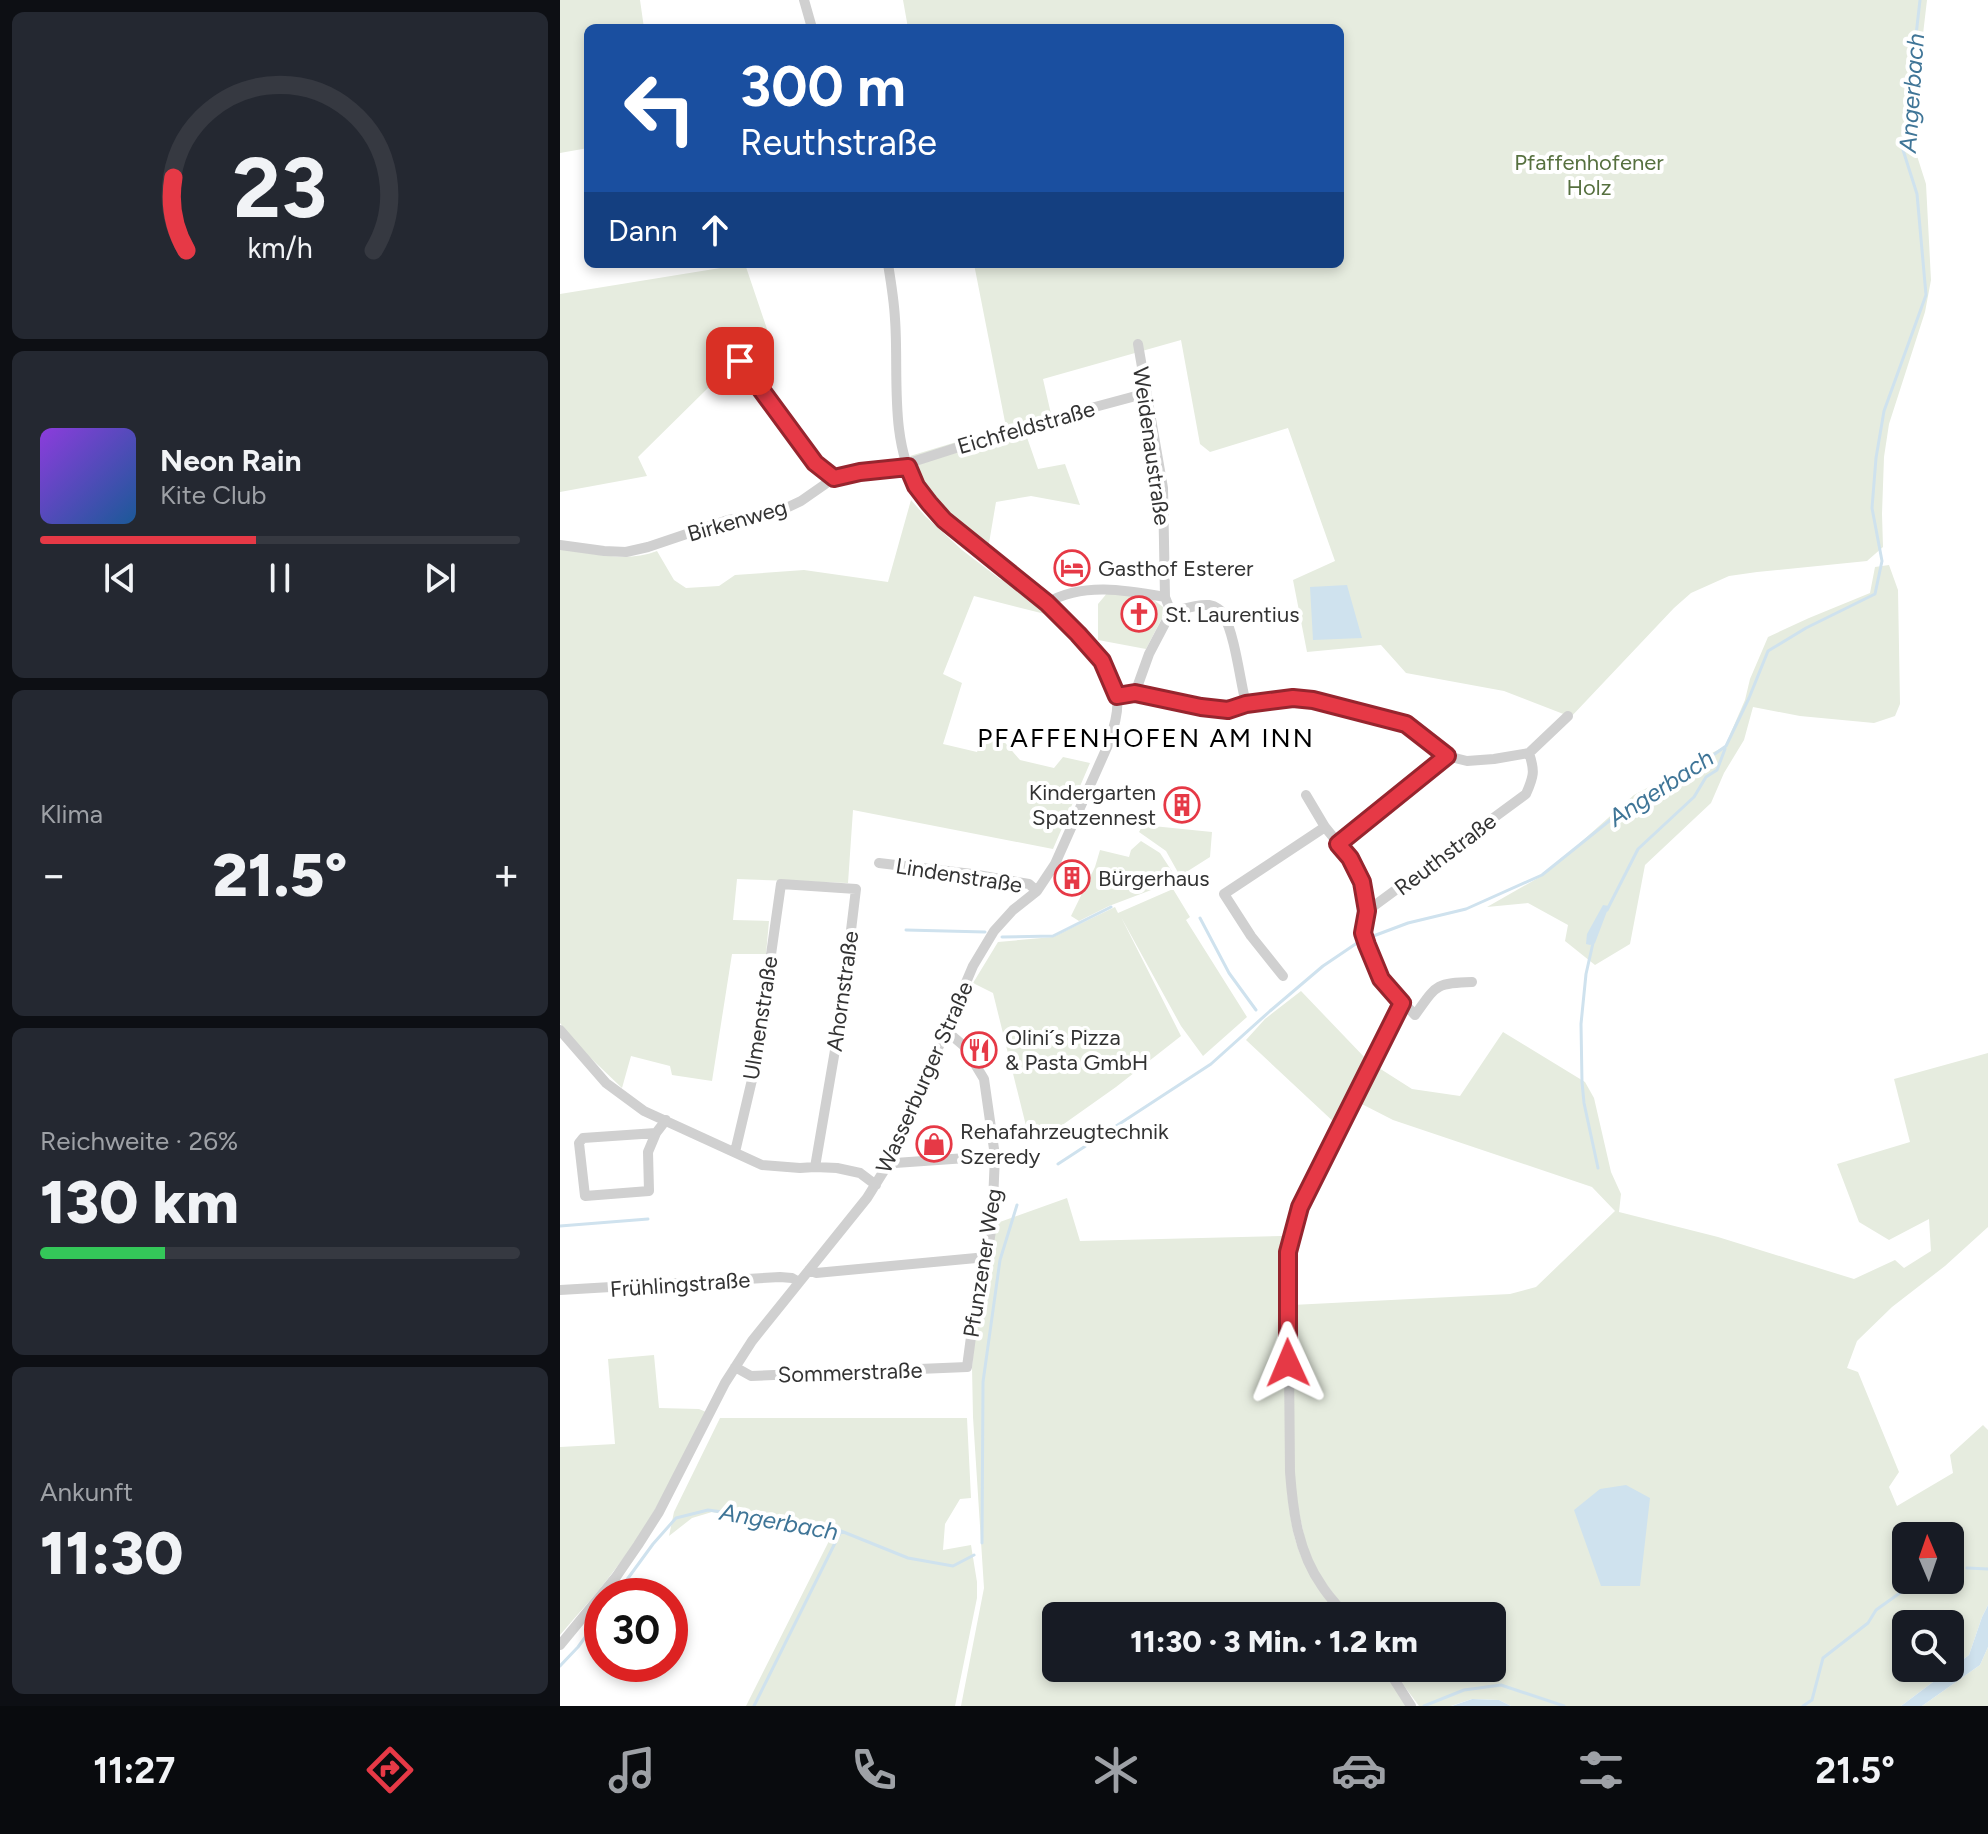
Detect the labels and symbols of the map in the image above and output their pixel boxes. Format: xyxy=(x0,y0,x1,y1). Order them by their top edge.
water label: Angerbach xyxy=(1893,32,1930,155)
park label: Pfaffenhofener Holz xyxy=(1514,149,1664,201)
pin xyxy=(706,327,774,395)
street label: Weidenaustraße xyxy=(1127,365,1176,527)
street label: Eichfeldstraße xyxy=(954,395,1098,460)
street label: Birkenweg xyxy=(684,493,790,548)
hotel icon: Gasthof Esterer xyxy=(1053,549,1091,587)
place label: Gasthof Esterer xyxy=(1098,555,1254,582)
church icon: St. Laurentius xyxy=(1120,595,1158,633)
place label: St. Laurentius xyxy=(1165,601,1299,628)
district label: PFAFFENHOFEN AM INN xyxy=(977,722,1315,754)
water label: Angerbach xyxy=(1602,743,1719,833)
place label: Kindergarten Spatzennest xyxy=(1029,779,1156,831)
building icon: Kindergarten Spatzennest xyxy=(1163,786,1201,824)
street label: Reuthstraße xyxy=(1389,807,1501,901)
street label: Lindenstraße xyxy=(894,852,1024,899)
building icon: Bürgerhaus xyxy=(1053,859,1091,897)
place label: Bürgerhaus xyxy=(1098,865,1210,892)
street label: Ahornstraße xyxy=(821,929,864,1053)
street label: Ulmenstraße xyxy=(737,954,784,1082)
street label: Wasserburger Straße xyxy=(870,977,979,1177)
place label: Olini´s Pizza & Pasta GmbH xyxy=(1005,1024,1148,1076)
restaurant icon: Olini´s Pizza & Pasta GmbH xyxy=(960,1031,998,1069)
place label: Rehafahrzeugtechnik Szeredy xyxy=(960,1118,1169,1170)
shop icon: Rehafahrzeugtechnik Szeredy xyxy=(915,1125,953,1163)
street label: Pfunzener Weg xyxy=(957,1187,1008,1340)
street label: Frühlingstraße xyxy=(609,1266,751,1303)
position arrow xyxy=(1246,1321,1330,1405)
street label: Sommerstraße xyxy=(777,1356,923,1389)
water label: Angerbach xyxy=(717,1497,841,1546)
north arrow xyxy=(1892,1522,1964,1594)
speed limit sign: 30 xyxy=(584,1578,688,1682)

